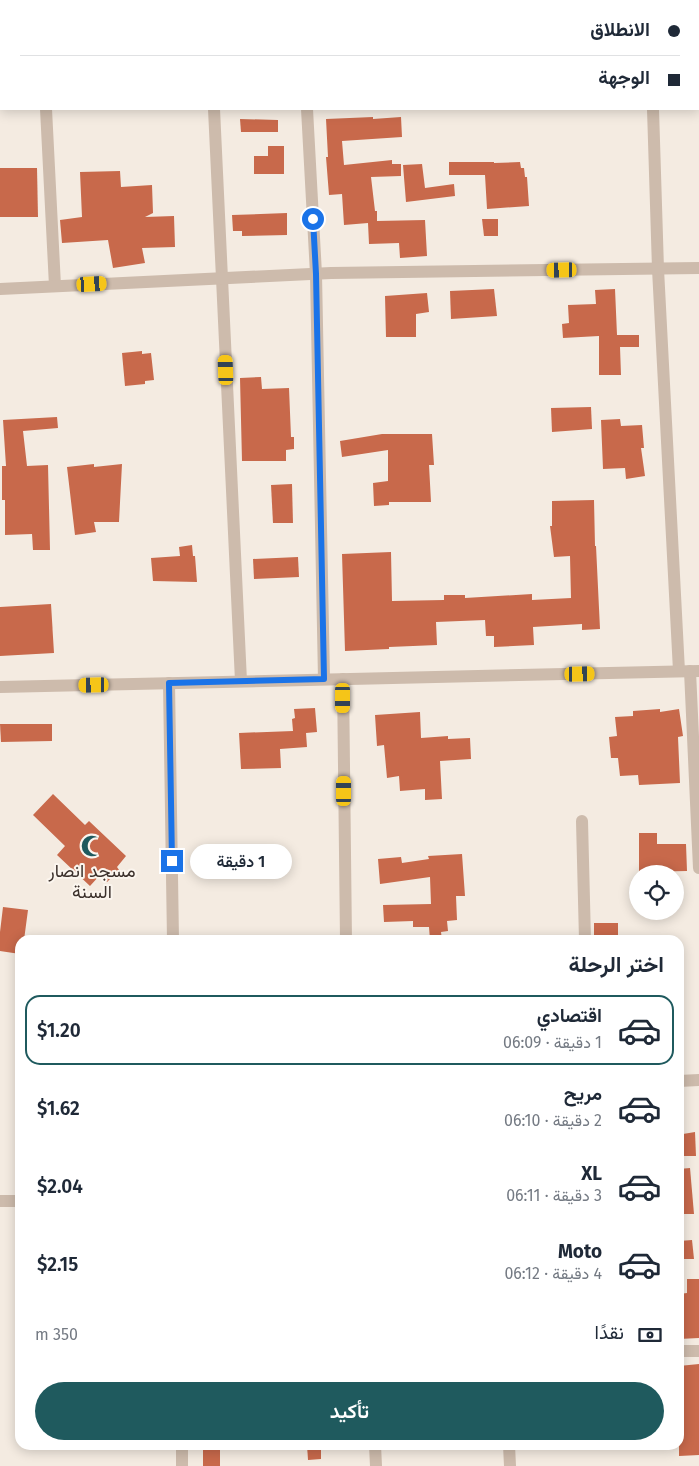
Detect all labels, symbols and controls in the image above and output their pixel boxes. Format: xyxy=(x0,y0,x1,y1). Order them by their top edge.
text: الانطلاق xyxy=(590,18,650,41)
text: الوجهة xyxy=(598,66,650,89)
route start xyxy=(302,208,324,230)
car xyxy=(546,262,577,278)
car xyxy=(76,276,107,292)
car xyxy=(217,355,234,385)
car xyxy=(564,666,595,682)
car xyxy=(78,677,109,693)
car xyxy=(335,683,350,713)
car xyxy=(336,776,351,806)
mosque icon: مسجد انصار السنة xyxy=(79,833,105,859)
callout: 1 دقيقة xyxy=(190,844,292,878)
route end xyxy=(161,850,183,872)
text: 1 دقيقة xyxy=(217,852,265,871)
place label: مسجد انصار السنة xyxy=(47,860,136,903)
map controls xyxy=(629,865,684,920)
button: locate xyxy=(629,865,684,920)
text: اختر الرحلة xyxy=(569,951,664,978)
text: اقتصادي xyxy=(537,1004,602,1027)
icon: car xyxy=(617,1008,662,1053)
text: $1.20 xyxy=(37,1019,81,1042)
text: 1 دقيقة · 06:09 xyxy=(503,1033,602,1052)
text: مريح xyxy=(564,1082,602,1105)
icon: car xyxy=(617,1086,662,1131)
text: $1.62 xyxy=(37,1097,80,1120)
text: 2 دقيقة · 06:10 xyxy=(504,1111,602,1130)
text: XL xyxy=(581,1162,602,1185)
icon: car xyxy=(617,1164,662,1209)
text: $2.04 xyxy=(37,1175,83,1198)
text: 3 دقيقة · 06:11 xyxy=(506,1186,602,1205)
text: Moto xyxy=(558,1240,602,1263)
icon: car xyxy=(617,1242,662,1287)
text: $2.15 xyxy=(37,1253,78,1276)
text: 4 دقيقة · 06:12 xyxy=(504,1264,602,1283)
text: نقدًا xyxy=(595,1321,624,1344)
icon: cash xyxy=(636,1321,664,1349)
text: 350 m xyxy=(35,1325,78,1344)
button: تأكيد xyxy=(35,1382,664,1440)

